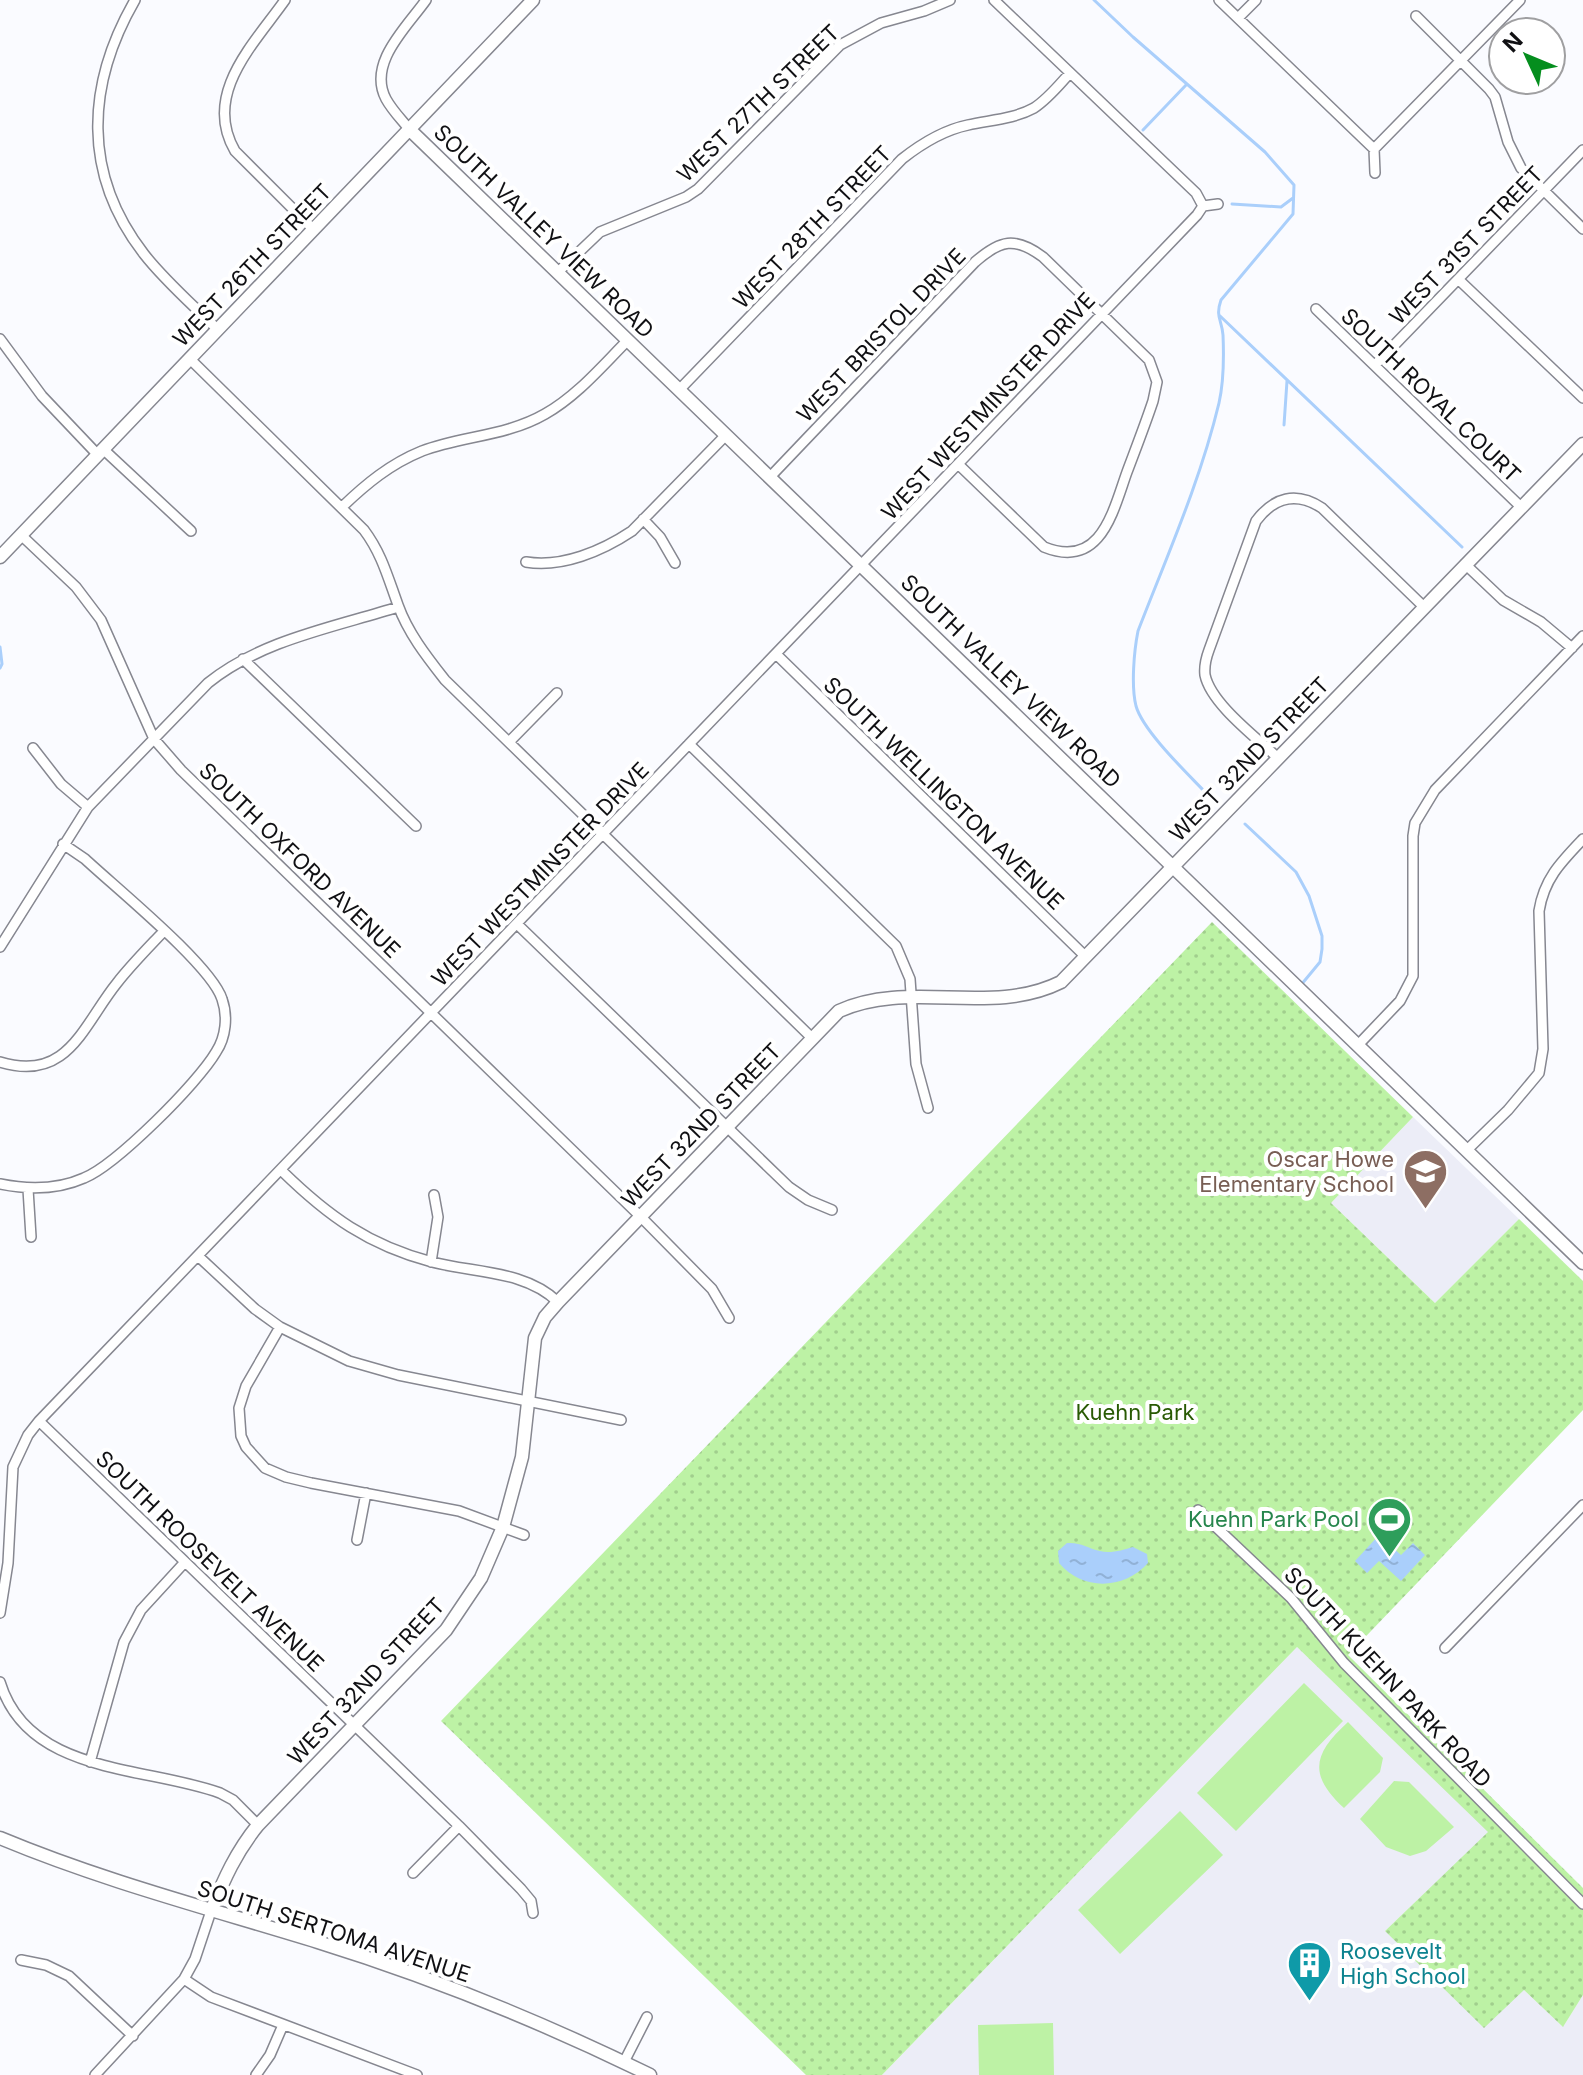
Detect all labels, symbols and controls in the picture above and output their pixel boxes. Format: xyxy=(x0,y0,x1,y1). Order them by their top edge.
north arrow xyxy=(1487,16,1567,96)
street label: WEST 27TH STREET xyxy=(672,19,844,187)
text: N xyxy=(1497,27,1528,57)
street label: SOUTH VALLEY VIEW ROAD xyxy=(429,119,659,343)
street label: WEST 28TH STREET xyxy=(728,140,896,314)
street label: WEST 31ST STREET xyxy=(1384,161,1548,329)
street label: WEST 26TH STREET xyxy=(168,178,336,352)
street label: WEST BRISTOL DRIVE xyxy=(791,243,971,427)
street label: WEST WESTMINSTER DRIVE xyxy=(876,287,1100,525)
street label: SOUTH ROYAL COURT xyxy=(1336,303,1526,487)
street label: SOUTH VALLEY VIEW ROAD xyxy=(896,569,1126,793)
street label: SOUTH WELLINGTON AVENUE xyxy=(819,671,1069,915)
street label: WEST 32ND STREET xyxy=(1164,671,1334,847)
street label: SOUTH OXFORD AVENUE xyxy=(194,757,406,963)
street label: WEST WESTMINSTER DRIVE xyxy=(426,757,654,991)
street label: WEST 32ND STREET xyxy=(616,1037,786,1213)
place label: Oscar Howe Elementary School xyxy=(1199,1146,1394,1197)
school or university icon: Oscar Howe Elementary School xyxy=(1401,1148,1449,1211)
park label: Kuehn Park xyxy=(1075,1399,1195,1425)
street label: SOUTH ROOSEVELT AVENUE xyxy=(91,1445,329,1677)
sports icon: Kuehn Park Pool xyxy=(1366,1495,1414,1558)
place label: Kuehn Park Pool xyxy=(1188,1506,1359,1532)
street label: SOUTH KUEHN PARK ROAD xyxy=(1279,1562,1497,1792)
street label: WEST 32ND STREET xyxy=(282,1592,450,1770)
street label: SOUTH SERTOMA AVENUE xyxy=(194,1875,474,1987)
place label: Roosevelt High School xyxy=(1340,1938,1466,1989)
building icon: Roosevelt High School xyxy=(1285,1940,1333,2003)

